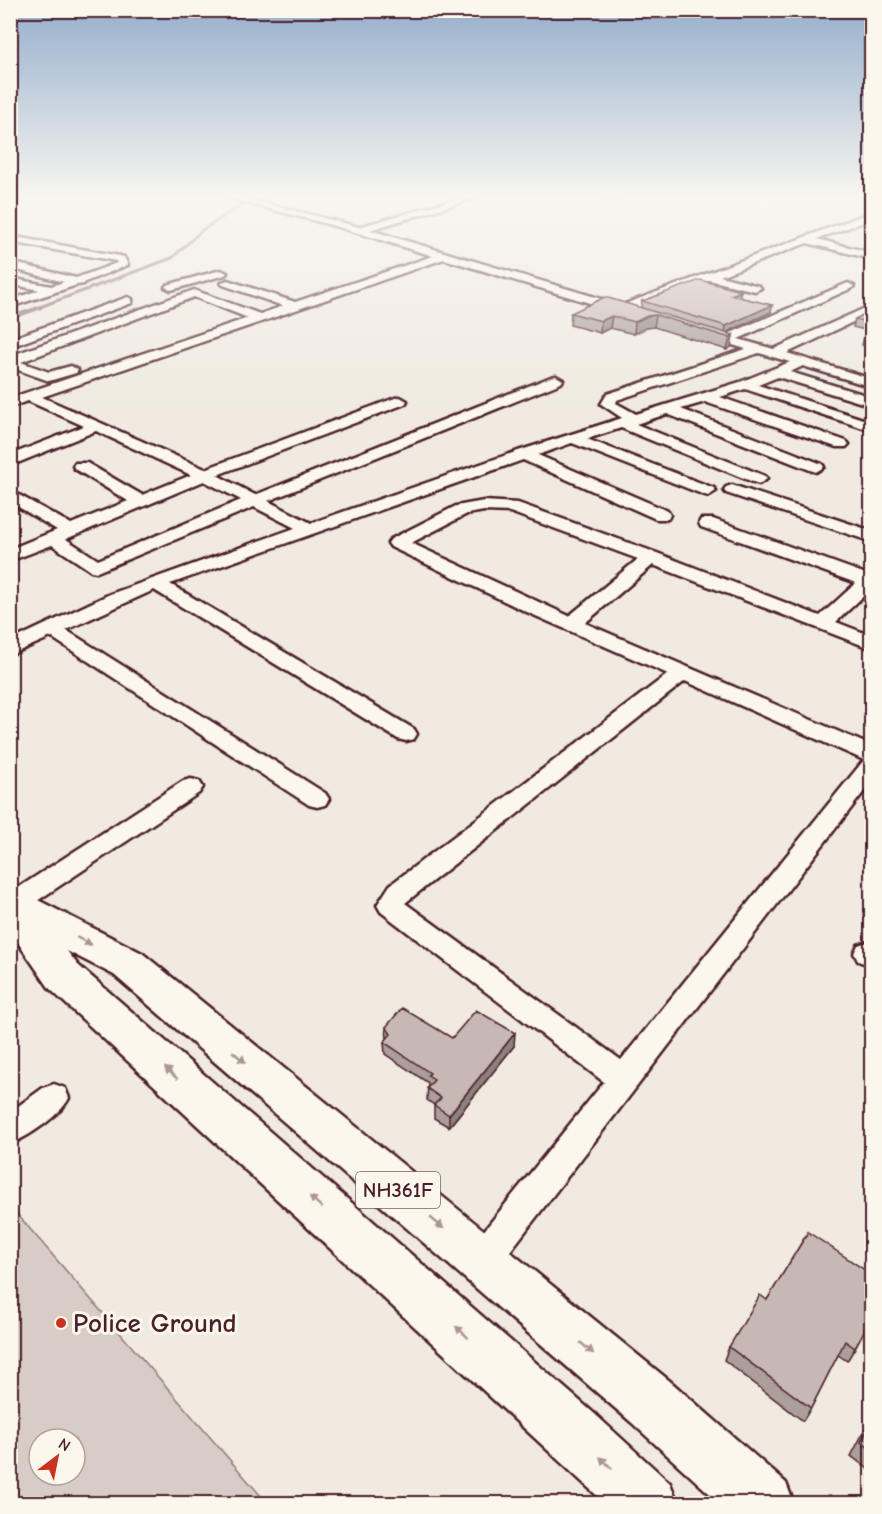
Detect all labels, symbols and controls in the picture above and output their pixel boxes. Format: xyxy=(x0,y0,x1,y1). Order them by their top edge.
one-way arrow xyxy=(75,936,92,946)
one-way arrow xyxy=(231,1050,246,1063)
one-way arrow xyxy=(163,1066,179,1079)
road number: NH361F xyxy=(356,1172,440,1208)
one-way arrow xyxy=(309,1196,324,1209)
one-way arrow xyxy=(429,1216,445,1229)
place label: Police Ground xyxy=(73,1308,237,1339)
marker: Police Ground xyxy=(54,1316,68,1330)
one-way arrow xyxy=(454,1325,469,1339)
one-way arrow xyxy=(579,1341,595,1354)
north arrow xyxy=(27,1427,87,1487)
text: N xyxy=(55,1435,74,1456)
one-way arrow xyxy=(599,1456,614,1470)

